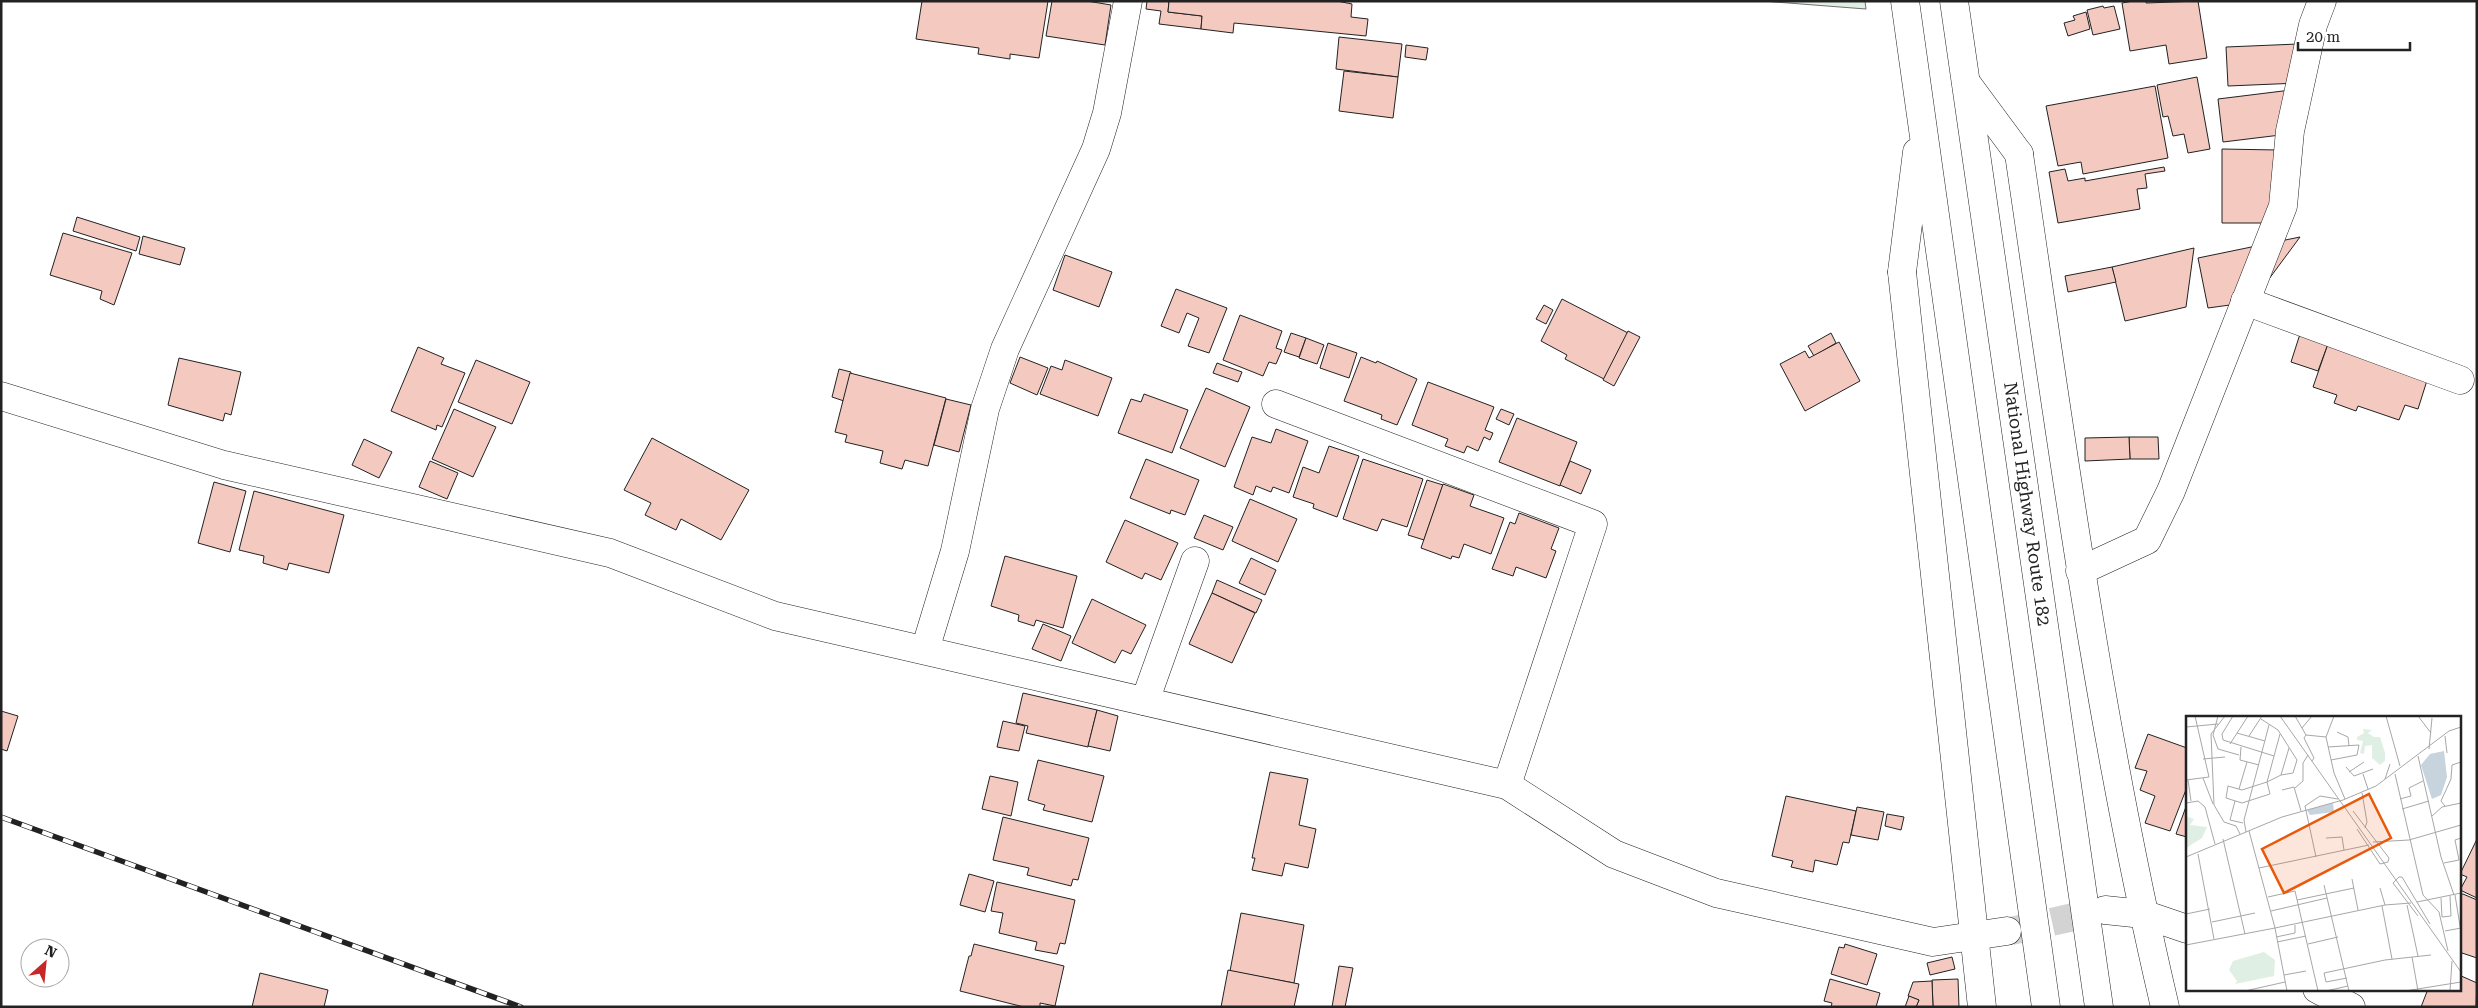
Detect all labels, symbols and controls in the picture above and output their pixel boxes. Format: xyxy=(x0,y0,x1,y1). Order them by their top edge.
scale bar xyxy=(2298,20,2410,52)
text: 20 m xyxy=(2306,28,2341,46)
street label: National Highway Route 182 xyxy=(2000,381,2055,627)
inset map xyxy=(2186,716,2460,990)
north arrow xyxy=(20,938,70,988)
text: N xyxy=(42,942,60,961)

